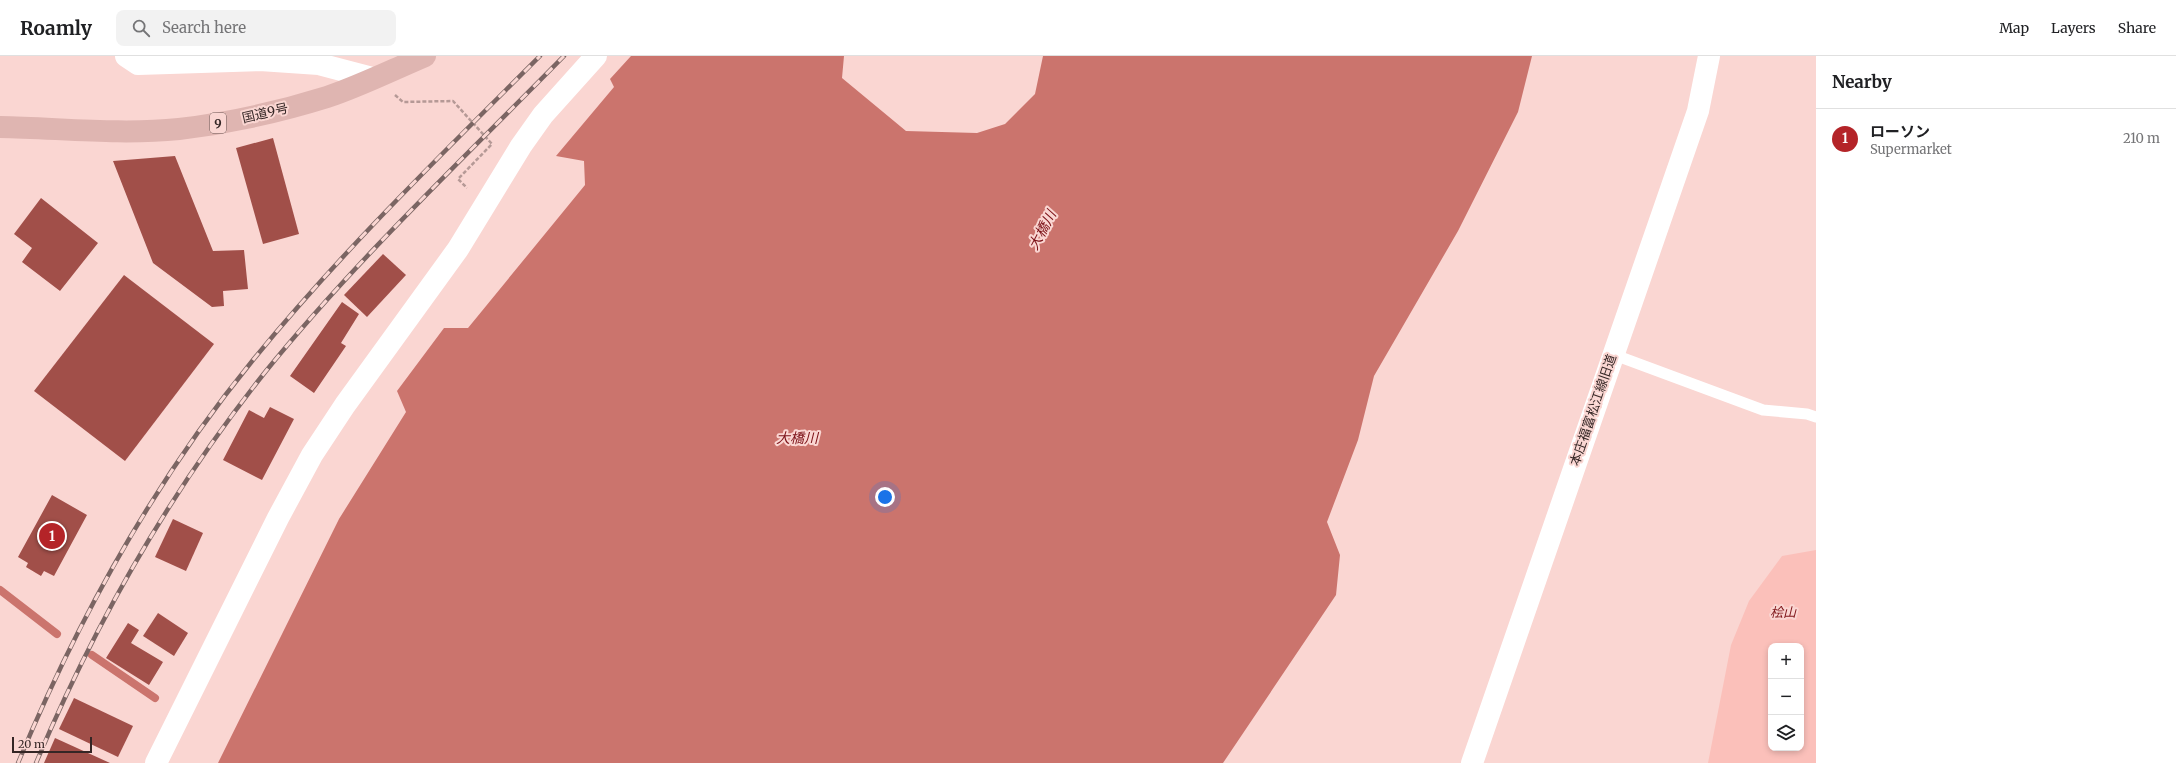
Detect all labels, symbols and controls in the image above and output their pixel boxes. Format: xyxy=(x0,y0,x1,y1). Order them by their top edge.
search box xyxy=(116,10,396,46)
text: Roamly xyxy=(20,16,92,40)
icon: search xyxy=(130,17,152,39)
text: Search here xyxy=(162,18,246,37)
text: Map xyxy=(1999,19,2029,37)
text: Layers xyxy=(2051,19,2096,37)
text: Share xyxy=(2118,19,2156,37)
text: Nearby xyxy=(1832,71,1892,93)
street label: 国道9号 xyxy=(240,99,290,127)
road number: 9 xyxy=(210,113,226,133)
text: ローソン xyxy=(1870,122,1930,141)
text: 1 xyxy=(1842,130,1848,147)
text: 210 m xyxy=(2123,130,2160,147)
text: Supermarket xyxy=(1870,141,1952,158)
water label: 大橋川 xyxy=(1024,205,1061,253)
street label: 本庄福富松江線旧道 xyxy=(1566,352,1620,468)
water label: 大橋川 xyxy=(776,429,820,447)
your location xyxy=(875,487,895,507)
pin: 1 xyxy=(39,521,65,551)
park label: 桧山 xyxy=(1770,604,1797,621)
map controls xyxy=(1768,643,1804,751)
button: + xyxy=(1768,643,1804,679)
button: − xyxy=(1768,679,1804,715)
button: layers xyxy=(1768,715,1804,751)
scale bar xyxy=(12,735,92,754)
text: 20 m xyxy=(18,737,45,751)

